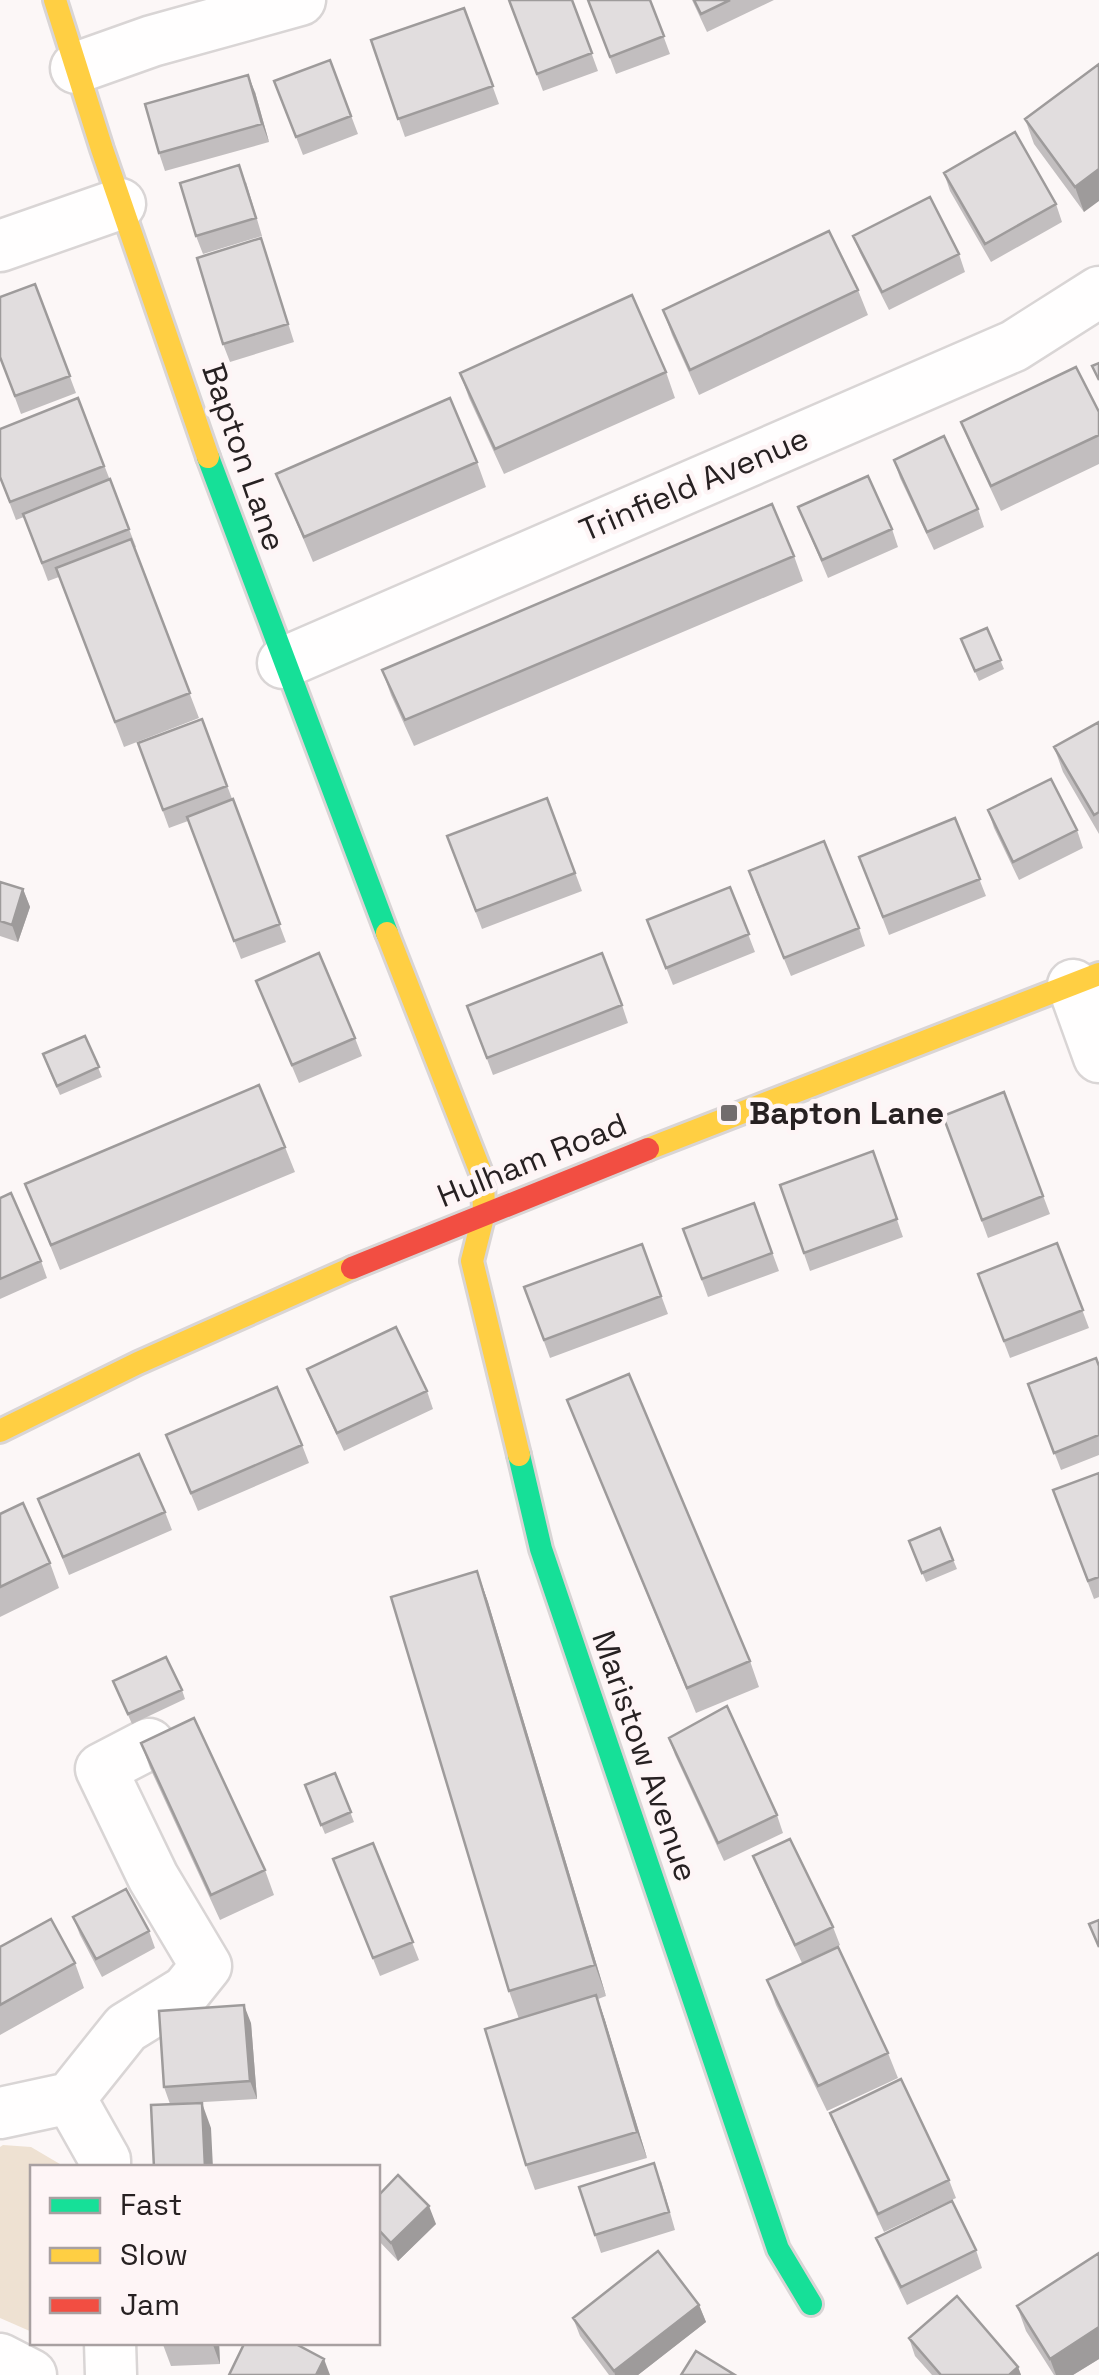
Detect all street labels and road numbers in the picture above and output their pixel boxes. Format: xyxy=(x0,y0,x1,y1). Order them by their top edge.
street label: Bapton Lane xyxy=(193,358,295,556)
street label: Trinfield Avenue xyxy=(573,418,815,550)
street label: Hulham Road xyxy=(431,1104,633,1216)
street label: Maristow Avenue xyxy=(583,1625,707,1887)

